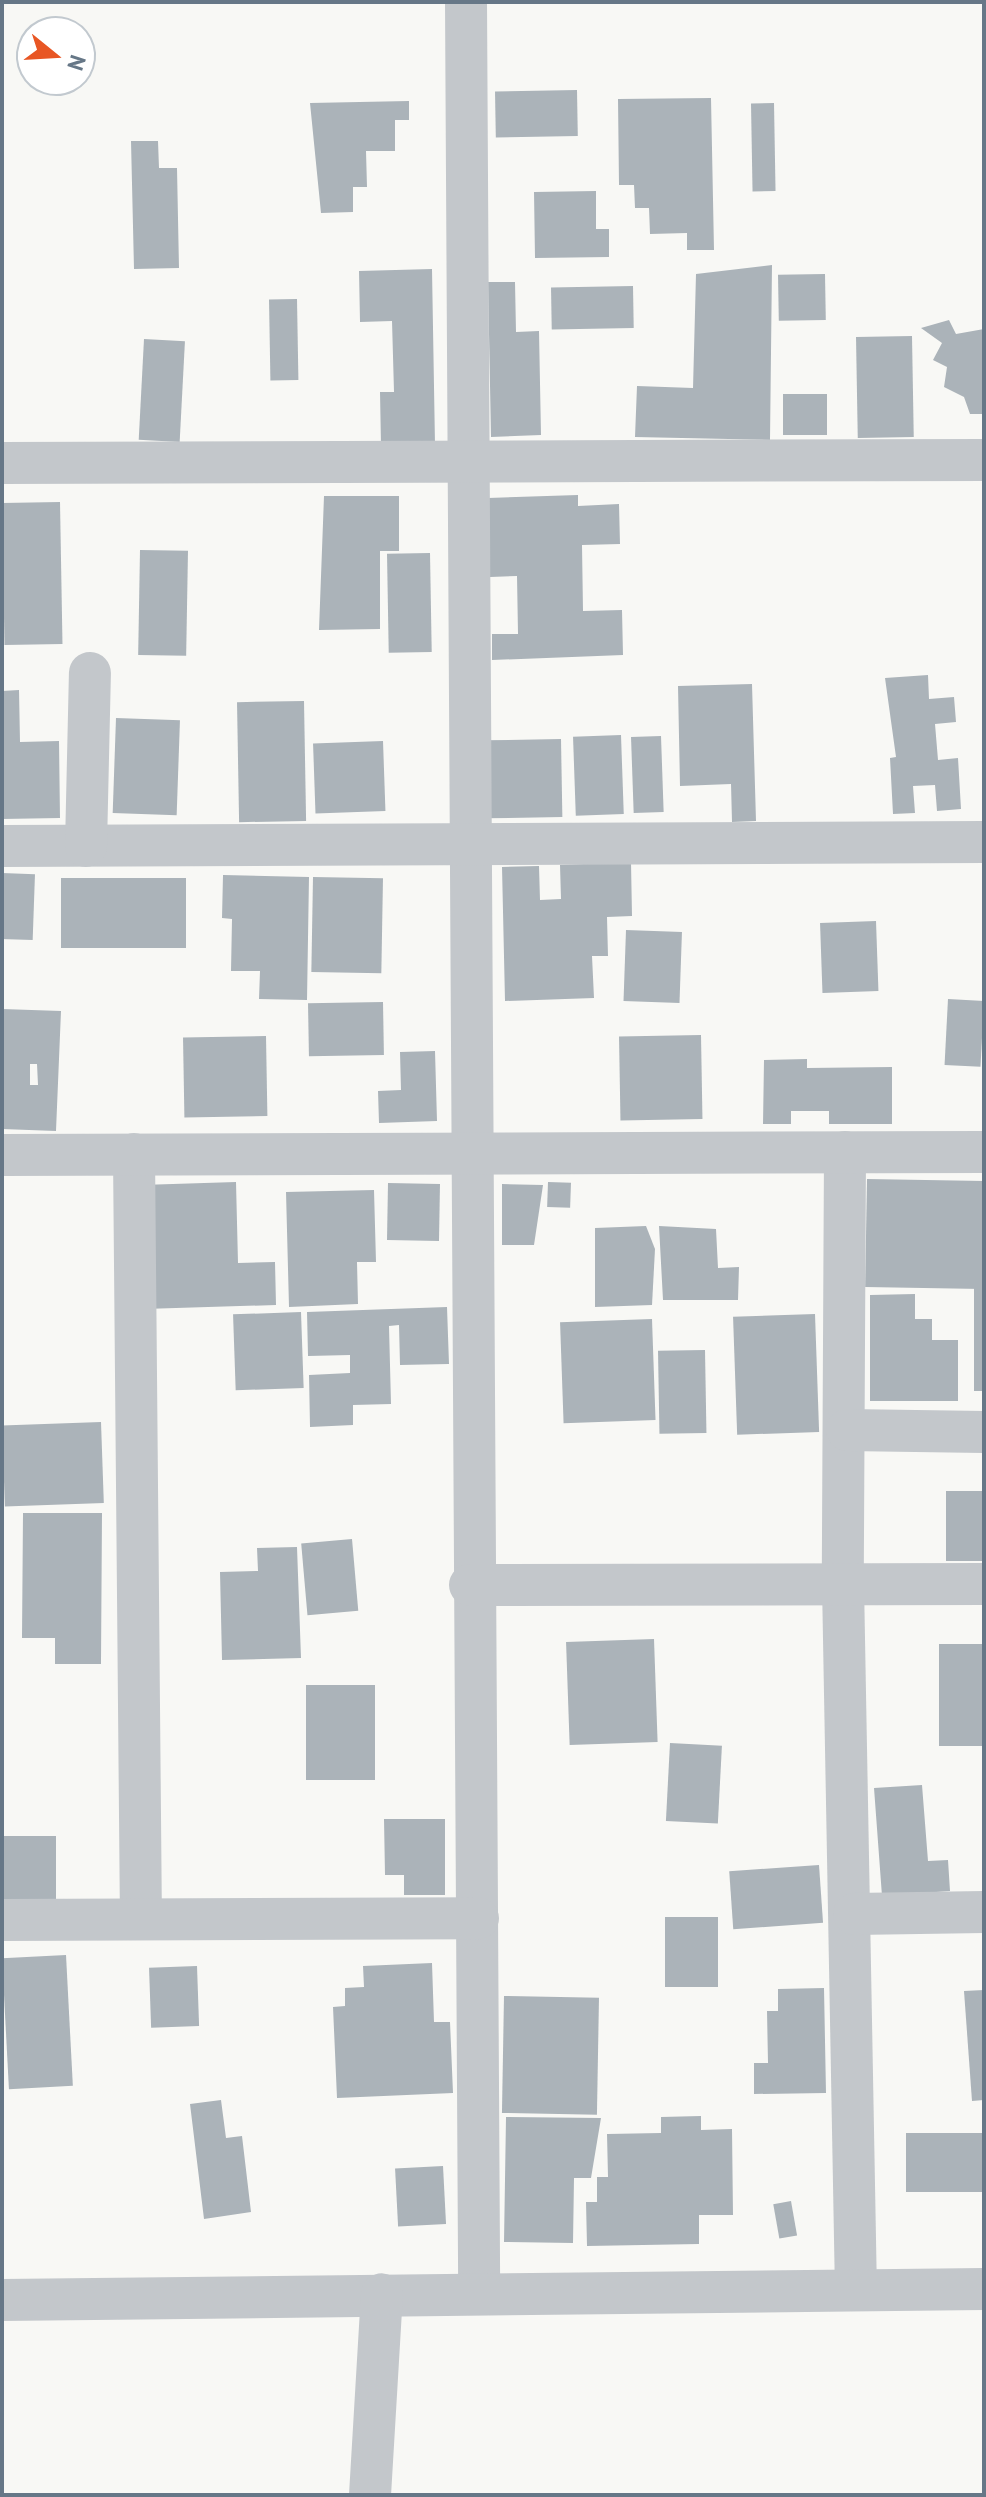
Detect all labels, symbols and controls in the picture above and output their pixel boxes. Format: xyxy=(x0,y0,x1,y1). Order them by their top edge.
north arrow xyxy=(16,16,96,96)
text: N xyxy=(61,52,92,74)

